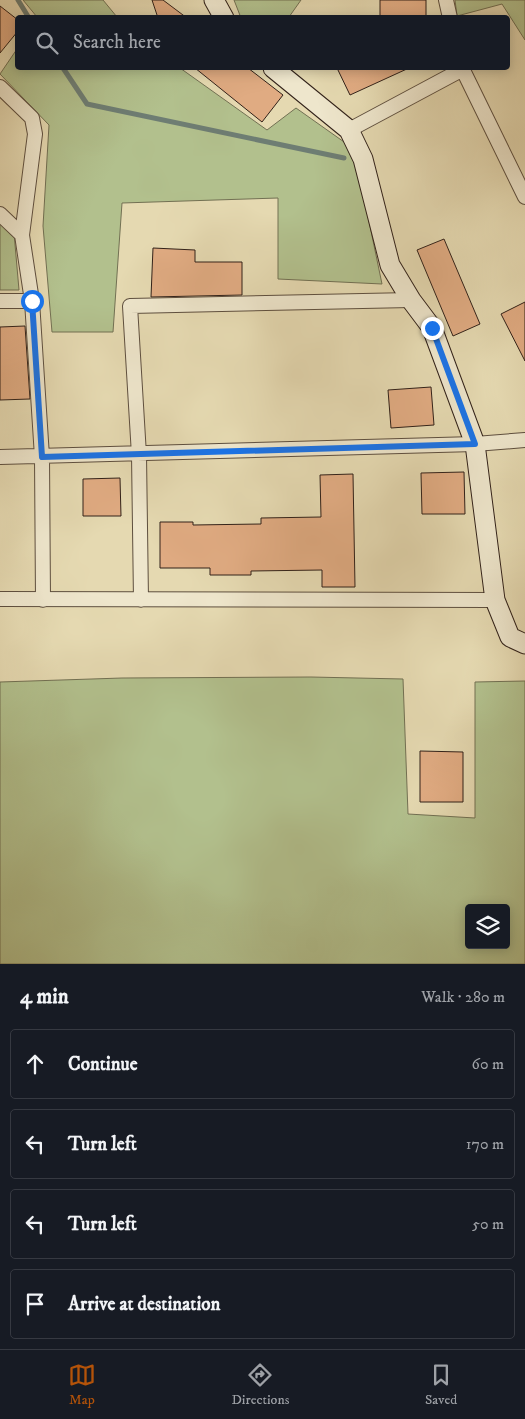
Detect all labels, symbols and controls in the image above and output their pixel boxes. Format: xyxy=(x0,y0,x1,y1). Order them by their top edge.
search box xyxy=(15,15,510,70)
icon: search xyxy=(33,29,61,57)
text: Search here xyxy=(73,31,161,54)
route start xyxy=(21,290,44,313)
route end xyxy=(421,317,444,340)
map controls xyxy=(465,904,510,949)
button: layers xyxy=(465,904,510,949)
text: 4 min xyxy=(20,984,69,1010)
text: Walk · 280 m xyxy=(421,987,505,1007)
icon: ahead xyxy=(21,1050,49,1078)
text: Continue xyxy=(68,1053,138,1076)
text: 60 m xyxy=(472,1054,504,1074)
icon: left xyxy=(21,1130,49,1158)
text: Turn left xyxy=(68,1133,137,1156)
text: 170 m xyxy=(466,1134,504,1154)
icon: left xyxy=(21,1210,49,1238)
text: Turn left xyxy=(68,1213,137,1236)
text: 50 m xyxy=(472,1214,504,1234)
icon: arrive xyxy=(21,1290,49,1318)
text: Arrive at destination xyxy=(68,1293,220,1316)
tab: Map xyxy=(68,1361,96,1409)
tab: Directions xyxy=(231,1361,289,1409)
tab: Saved xyxy=(425,1361,457,1409)

